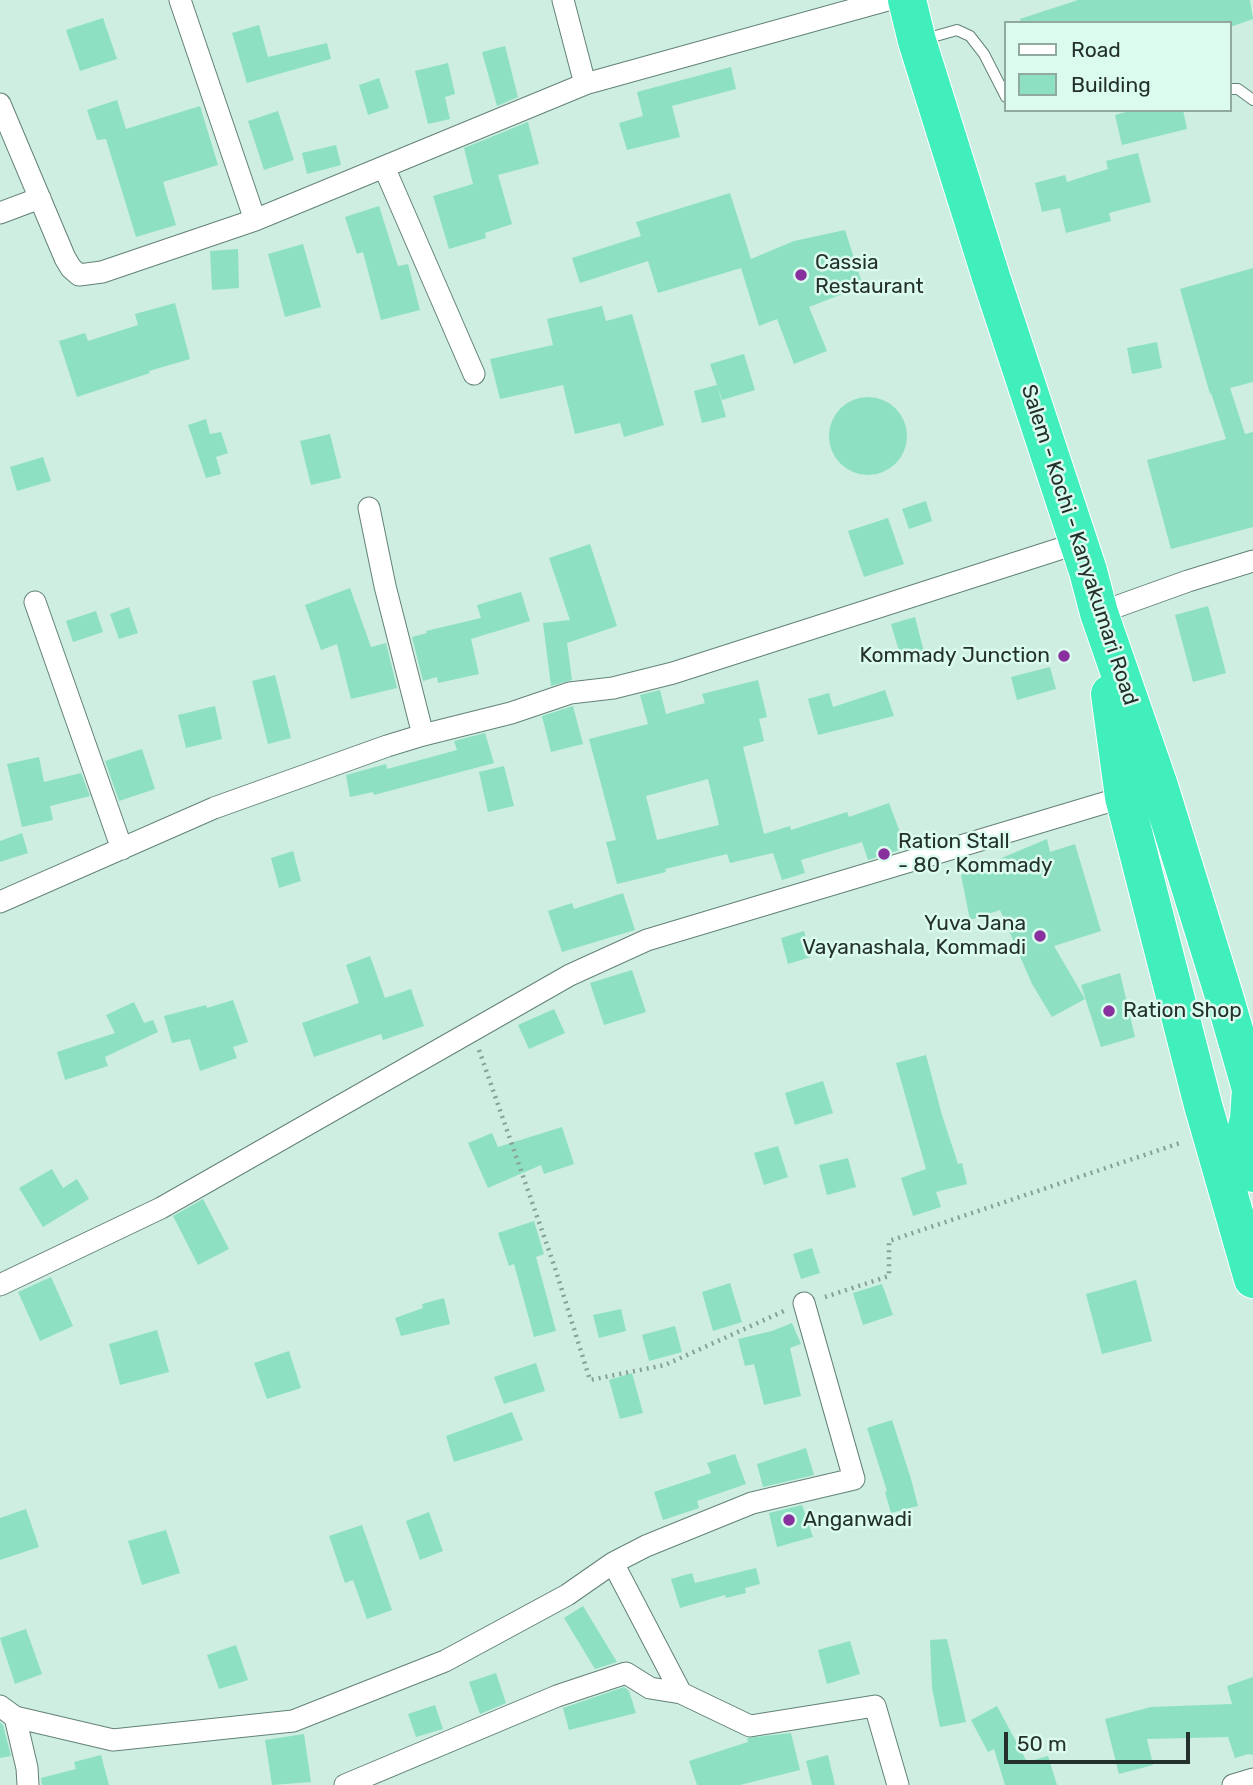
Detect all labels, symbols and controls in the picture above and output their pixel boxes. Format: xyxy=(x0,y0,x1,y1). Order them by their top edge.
legend xyxy=(1004,21,1232,112)
text: Road xyxy=(1071,37,1121,62)
text: Building xyxy=(1071,72,1151,97)
place label: Cassia Restaurant xyxy=(815,250,924,300)
marker: Cassia Restaurant xyxy=(793,267,809,283)
street label: Salem - Kochi - Kanyakumari Road xyxy=(1015,382,1143,708)
place label: Kommady Junction xyxy=(860,643,1050,669)
marker: Kommady Junction xyxy=(1056,648,1072,664)
place label: Ration Stall - 80 , Kommady xyxy=(898,829,1053,879)
marker: Ration Stall - 80 , Kommady xyxy=(876,846,892,862)
place label: Yuva Jana Vayanashala, Kommadi xyxy=(802,911,1026,961)
marker: Yuva Jana Vayanashala, Kommadi xyxy=(1032,928,1048,944)
place label: Ration Shop xyxy=(1123,998,1242,1024)
marker: Ration Shop xyxy=(1101,1003,1117,1019)
place label: Anganwadi xyxy=(803,1507,912,1533)
marker: Anganwadi xyxy=(781,1512,797,1528)
scale bar xyxy=(1008,1718,1194,1762)
text: 50 m xyxy=(1017,1731,1067,1756)

